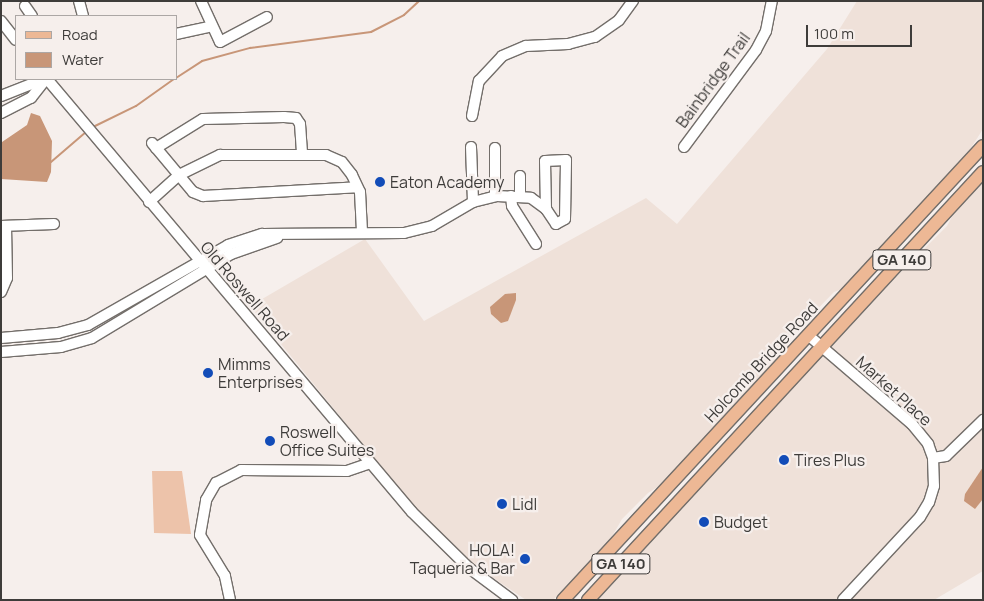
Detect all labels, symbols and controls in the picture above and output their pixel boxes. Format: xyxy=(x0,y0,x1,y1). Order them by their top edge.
legend xyxy=(15,15,178,80)
scale bar xyxy=(809,15,915,47)
text: 100 m xyxy=(814,23,854,44)
text: Road xyxy=(62,24,98,45)
street label: Bainbridge Trail xyxy=(672,29,754,131)
text: Water xyxy=(62,49,104,70)
place label: Eaton Academy xyxy=(390,172,504,192)
marker: Eaton Academy xyxy=(374,176,386,188)
street label: Old Roswell Road xyxy=(197,237,293,345)
road number: GA 140 xyxy=(872,248,932,272)
street label: Holcomb Bridge Road xyxy=(700,298,822,426)
street label: Market Place xyxy=(852,352,936,430)
place label: Mimms Enterprises xyxy=(218,354,303,392)
marker: Mimms Enterprises xyxy=(202,367,214,379)
place label: Roswell Office Suites xyxy=(280,422,374,460)
marker: Roswell Office Suites xyxy=(264,435,276,447)
place label: Tires Plus xyxy=(794,450,865,470)
marker: Tires Plus xyxy=(778,454,790,466)
place label: Lidl xyxy=(512,494,537,514)
marker: Lidl xyxy=(496,498,508,510)
place label: Budget xyxy=(714,512,768,532)
marker: Budget xyxy=(698,516,710,528)
place label: HOLA! Taqueria & Bar xyxy=(410,540,515,578)
road number: GA 140 xyxy=(591,552,651,576)
marker: HOLA! Taqueria & Bar xyxy=(519,553,531,565)

